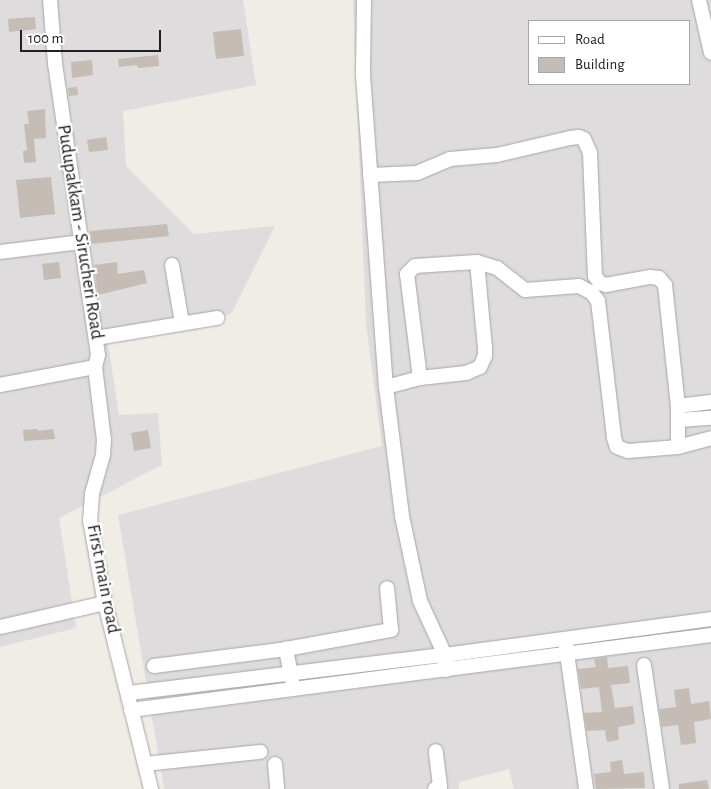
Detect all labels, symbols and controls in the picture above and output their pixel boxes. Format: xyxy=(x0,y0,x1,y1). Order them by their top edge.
scale bar xyxy=(22,20,164,52)
legend xyxy=(528,20,691,85)
text: 100 m xyxy=(28,31,63,46)
text: Road xyxy=(575,32,605,47)
text: Building xyxy=(575,57,625,72)
street label: Pudupakkam - Sirucheri Road xyxy=(52,123,108,341)
street label: First main road xyxy=(81,522,125,636)

